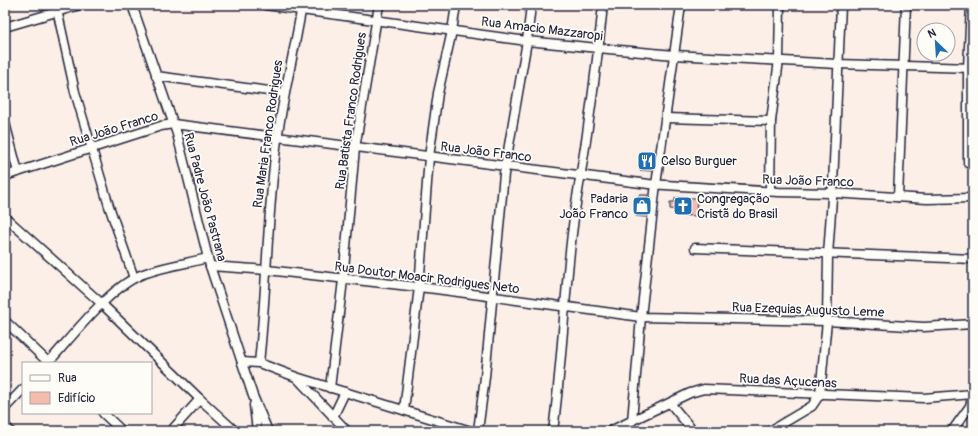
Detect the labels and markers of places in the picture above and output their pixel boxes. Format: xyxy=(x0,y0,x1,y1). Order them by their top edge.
restaurant icon: Celso Burguer xyxy=(636,150,658,172)
place label: Celso Burguer xyxy=(661,153,737,169)
place label: Padaria João Franco xyxy=(559,191,628,222)
place label: Congregação Cristã do Brasil xyxy=(697,191,778,222)
shop icon: Padaria João Franco xyxy=(631,195,653,217)
church icon: Congregação Cristã do Brasil xyxy=(672,195,694,217)

